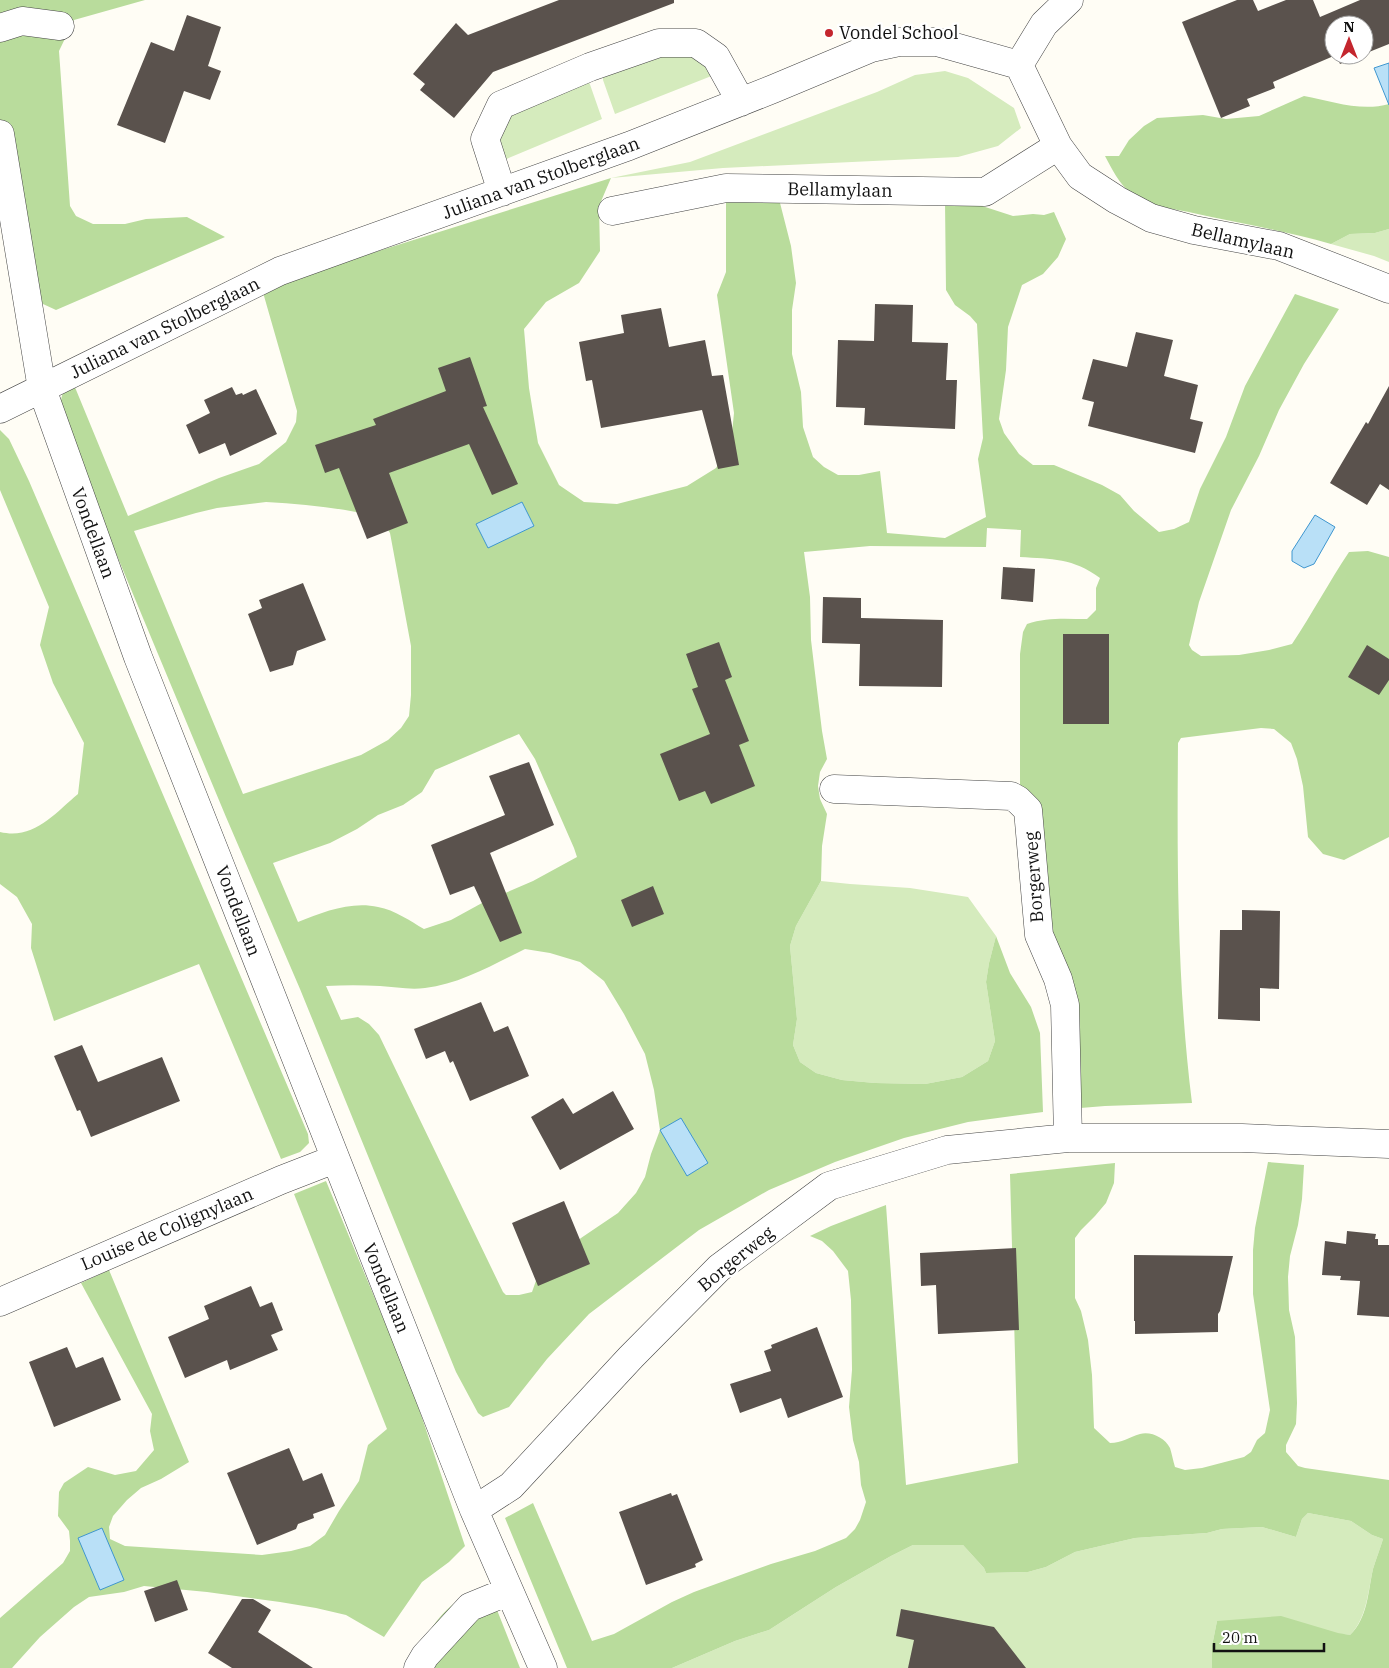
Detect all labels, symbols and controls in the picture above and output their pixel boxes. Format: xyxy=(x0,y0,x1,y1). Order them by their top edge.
north arrow xyxy=(1324,15,1374,65)
text: N xyxy=(1343,18,1355,36)
place label: Vondel School xyxy=(839,21,959,44)
marker: Vondel School xyxy=(823,27,835,39)
street label: Juliana van Stolberglaan xyxy=(439,131,642,224)
street label: Bellamylaan xyxy=(787,177,893,202)
street label: Bellamylaan xyxy=(1189,217,1297,264)
street label: Juliana van Stolberglaan xyxy=(66,272,263,383)
street label: Vondellaan xyxy=(66,484,121,581)
street label: Borgerweg xyxy=(1019,830,1048,923)
street label: Vondellaan xyxy=(211,862,266,959)
street label: Louise de Colignylaan xyxy=(77,1182,256,1275)
street label: Borgerweg xyxy=(693,1221,779,1296)
street label: Vondellaan xyxy=(358,1239,415,1336)
scale bar xyxy=(1214,1620,1324,1652)
text: 20 m xyxy=(1222,1628,1258,1647)

